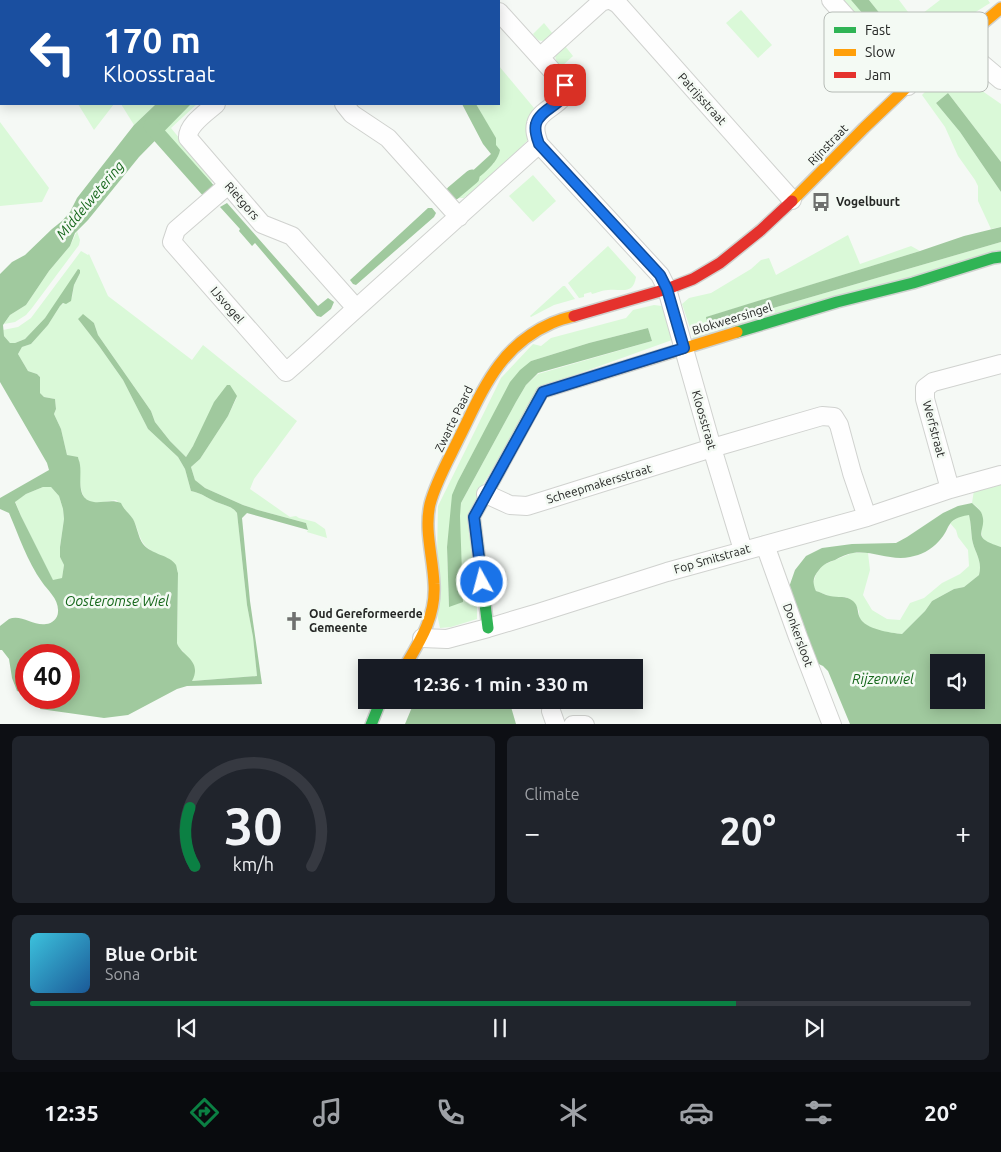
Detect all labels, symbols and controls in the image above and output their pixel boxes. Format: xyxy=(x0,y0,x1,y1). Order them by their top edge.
legend xyxy=(824,12,988,92)
icon: left xyxy=(20,20,85,85)
text: 170 m xyxy=(103,20,201,60)
text: Fast xyxy=(865,22,891,38)
text: Slow xyxy=(865,44,895,60)
text: Kloosstraat xyxy=(103,61,215,86)
pin xyxy=(544,64,586,106)
text: Jam xyxy=(865,67,891,83)
street label: Patrijsstraat xyxy=(676,70,729,127)
icon: arrive xyxy=(551,71,579,99)
street label: Rijnstraat xyxy=(805,121,850,168)
water label: Middelwetering xyxy=(53,158,127,242)
street label: Rietgors xyxy=(223,179,262,222)
bus stop icon: Vogelbuurt xyxy=(810,191,832,213)
place label: Vogelbuurt xyxy=(836,195,900,208)
street label: IJsvogel xyxy=(208,284,247,325)
street label: Blokweersingel xyxy=(690,300,773,337)
street label: Zwarte Paard xyxy=(432,384,475,454)
street label: Kloosstraat xyxy=(690,389,719,451)
street label: Werfstraat xyxy=(921,399,948,459)
street label: Scheepmakersstraat xyxy=(545,461,653,506)
street label: Fop Smitstraat xyxy=(672,541,752,576)
position arrow xyxy=(455,555,507,607)
water label: Oosteromse Wiel xyxy=(65,593,169,609)
street label: Donkersloot xyxy=(781,601,816,669)
place label: Oud Gereformeerde Gemeente xyxy=(309,607,423,634)
church icon: Oud Gereformeerde Gemeente xyxy=(283,610,305,632)
speed limit sign: 40 xyxy=(15,644,80,709)
map controls xyxy=(930,654,985,709)
button: sound xyxy=(930,654,985,709)
water label: Rijzenwiel xyxy=(852,671,914,687)
text: 12:36 · 1 min · 330 m xyxy=(413,673,588,695)
text: Climate xyxy=(525,785,580,803)
text: 30 xyxy=(224,797,283,855)
text: 20° xyxy=(720,810,776,852)
text: − xyxy=(525,817,540,848)
text: + xyxy=(955,817,971,848)
text: km/h xyxy=(233,854,274,874)
text: Blue Orbit xyxy=(105,943,198,965)
text: Sona xyxy=(105,965,140,983)
icon: previous xyxy=(173,1014,201,1042)
icon: pause xyxy=(486,1014,514,1042)
icon: next xyxy=(800,1014,828,1042)
icon: directions xyxy=(187,1095,222,1130)
icon: music xyxy=(310,1095,345,1130)
icon: phone xyxy=(433,1095,468,1130)
icon: climate xyxy=(556,1095,591,1130)
icon: car xyxy=(679,1095,714,1130)
icon: filters xyxy=(801,1095,836,1130)
text: 12:35 xyxy=(44,1100,99,1125)
text: 20° xyxy=(924,1100,957,1125)

